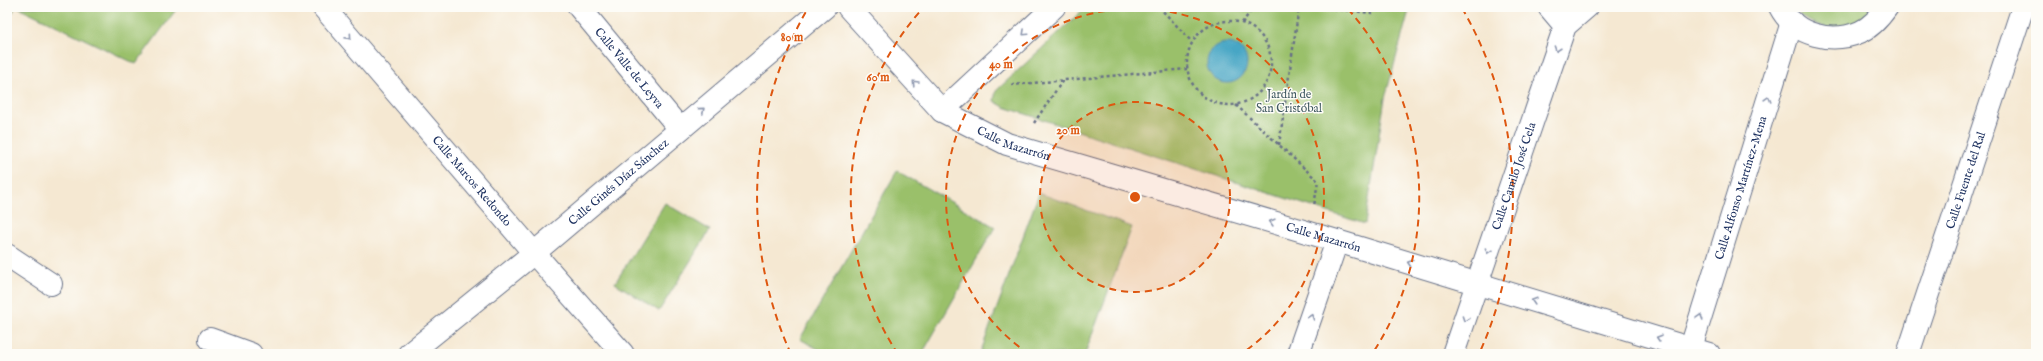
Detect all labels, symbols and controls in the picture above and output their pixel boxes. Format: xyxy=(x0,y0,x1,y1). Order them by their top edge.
street label: Calle Valle de Leyva xyxy=(592,24,668,112)
one-way arrow xyxy=(1022,29,1030,36)
text: 80 m xyxy=(781,30,804,45)
one-way arrow xyxy=(344,32,351,39)
one-way arrow xyxy=(1553,45,1562,52)
text: 40 m xyxy=(989,57,1014,72)
text: 60 m xyxy=(867,70,890,85)
one-way arrow xyxy=(912,80,919,87)
park label: Jardín de San Cristóbal xyxy=(1256,87,1323,116)
one-way arrow xyxy=(1763,96,1772,103)
one-way arrow xyxy=(697,107,705,114)
street label: Calle Alfonso Martínez-Mena xyxy=(1711,113,1770,262)
street label: Calle Camilo José Cela xyxy=(1488,119,1539,232)
street label: Calle Mazarrón xyxy=(974,122,1052,164)
text: 20 m xyxy=(1056,123,1080,138)
street label: Calle Fuente del Ral xyxy=(1942,129,1989,231)
street label: Calle Marcos Redondo xyxy=(429,132,515,230)
street label: Calle Ginés Díaz Sánchez xyxy=(565,135,672,228)
centre of rings xyxy=(1128,190,1142,204)
one-way arrow xyxy=(1269,218,1276,227)
street label: Calle Mazarrón xyxy=(1284,219,1363,256)
one-way arrow xyxy=(1484,248,1493,255)
one-way arrow xyxy=(1407,259,1414,268)
one-way arrow xyxy=(1531,297,1538,306)
one-way arrow xyxy=(1695,313,1704,320)
one-way arrow xyxy=(1306,314,1315,321)
one-way arrow xyxy=(1461,315,1470,322)
one-way arrow xyxy=(1655,334,1662,343)

